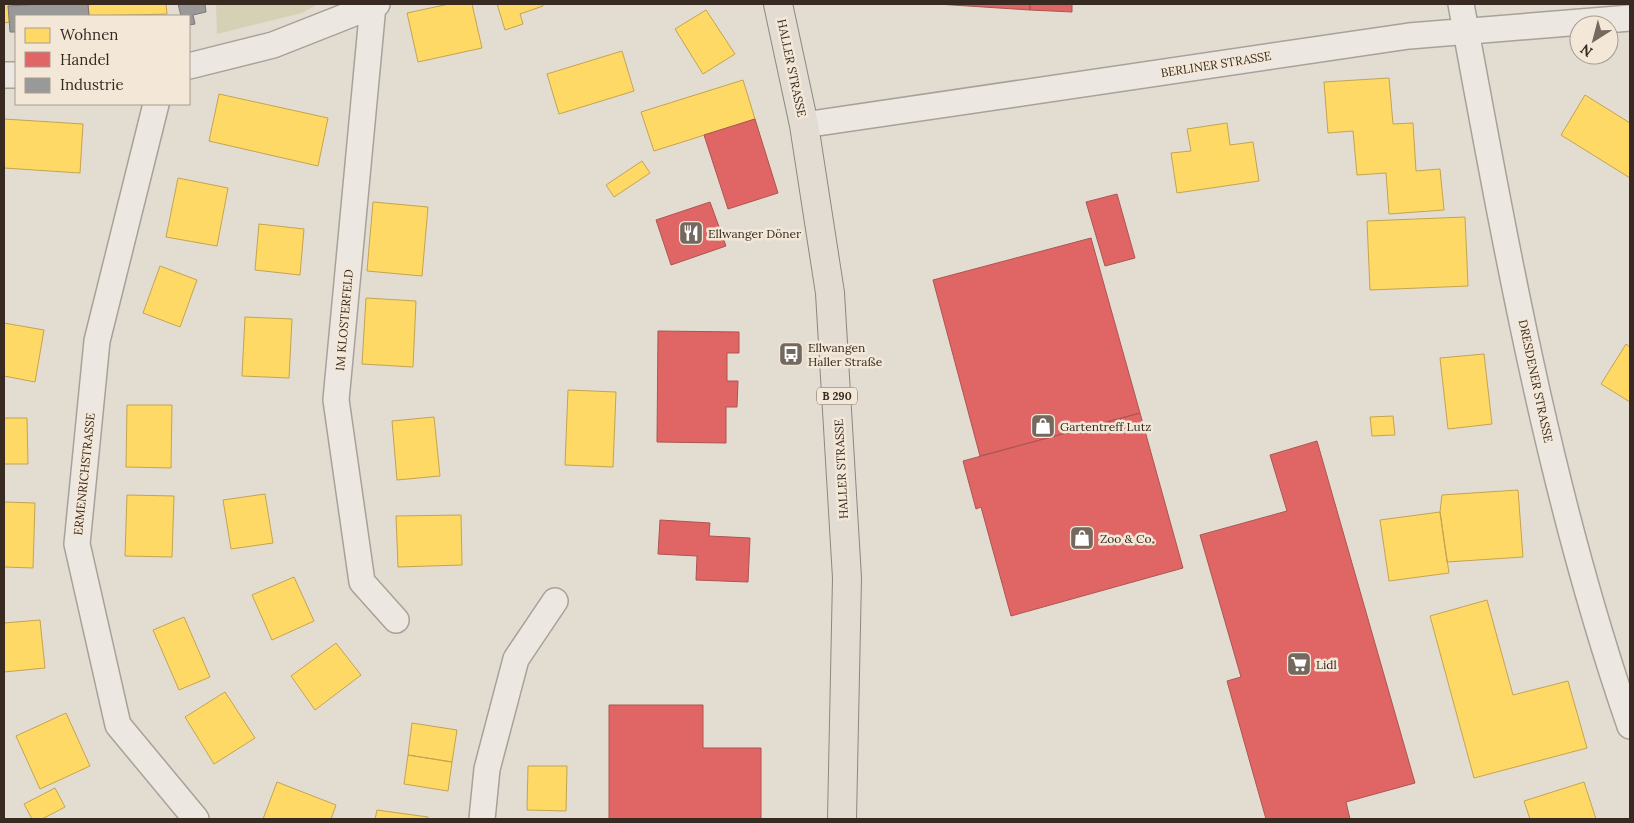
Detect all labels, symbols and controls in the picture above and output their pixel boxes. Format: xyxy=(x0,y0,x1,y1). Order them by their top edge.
legend xyxy=(15,15,190,105)
north arrow xyxy=(1569,15,1619,65)
street label: HALLER STRASSE xyxy=(774,17,810,119)
text: Wohnen xyxy=(60,25,118,44)
text: N xyxy=(1577,40,1596,61)
street label: BERLINER STRASSE xyxy=(1160,48,1272,80)
text: Handel xyxy=(60,50,110,69)
text: Industrie xyxy=(60,75,124,94)
restaurant icon: Ellwanger Döner xyxy=(678,220,704,246)
place label: Ellwanger Döner xyxy=(708,226,802,241)
street label: IM KLOSTERFELD xyxy=(332,268,356,371)
street label: DRESDENER STRASSE xyxy=(1516,318,1556,444)
place label: Ellwangen Haller Straße xyxy=(808,340,883,369)
bus stop icon: Ellwangen Haller Straße xyxy=(778,341,804,367)
road number: B 290 xyxy=(817,388,857,404)
street label: ERMENRICHSTRASSE xyxy=(70,412,98,536)
shop icon: Gartentreff Lutz xyxy=(1030,413,1056,439)
street label: HALLER STRASSE xyxy=(831,419,851,519)
place label: Gartentreff Lutz xyxy=(1060,419,1151,434)
shop icon: Zoo & Co. xyxy=(1069,525,1095,551)
place label: Zoo & Co. xyxy=(1100,531,1154,546)
supermarket icon: Lidl xyxy=(1286,651,1312,677)
place label: Lidl xyxy=(1316,657,1337,672)

